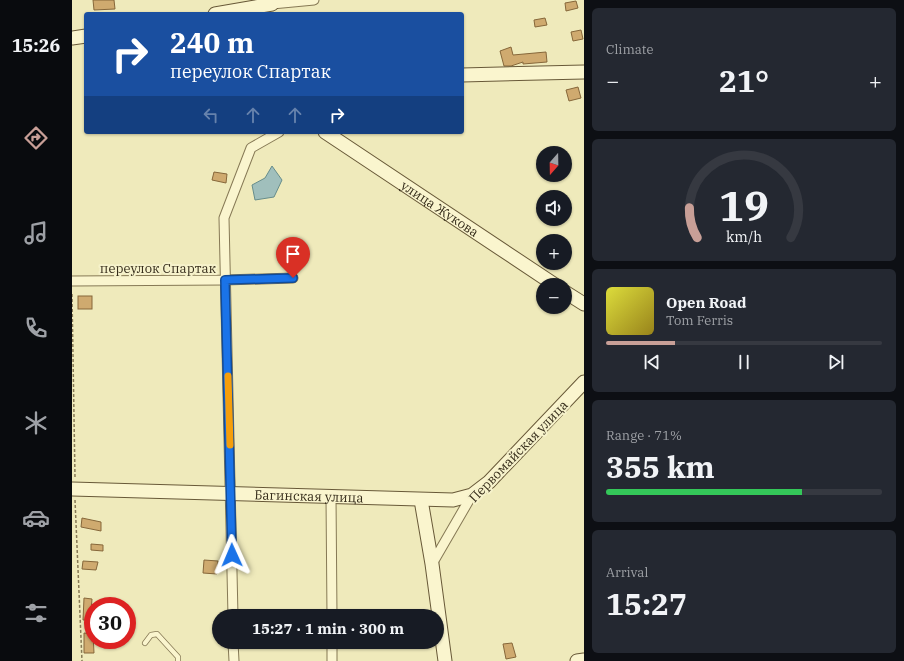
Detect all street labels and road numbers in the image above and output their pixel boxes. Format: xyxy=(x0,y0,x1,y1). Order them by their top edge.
street label: улица Жукова xyxy=(397,177,482,241)
street label: переулок Спартак xyxy=(100,260,217,277)
street label: Первомайская улица xyxy=(465,397,572,506)
street label: Багинская улица xyxy=(254,486,364,506)

